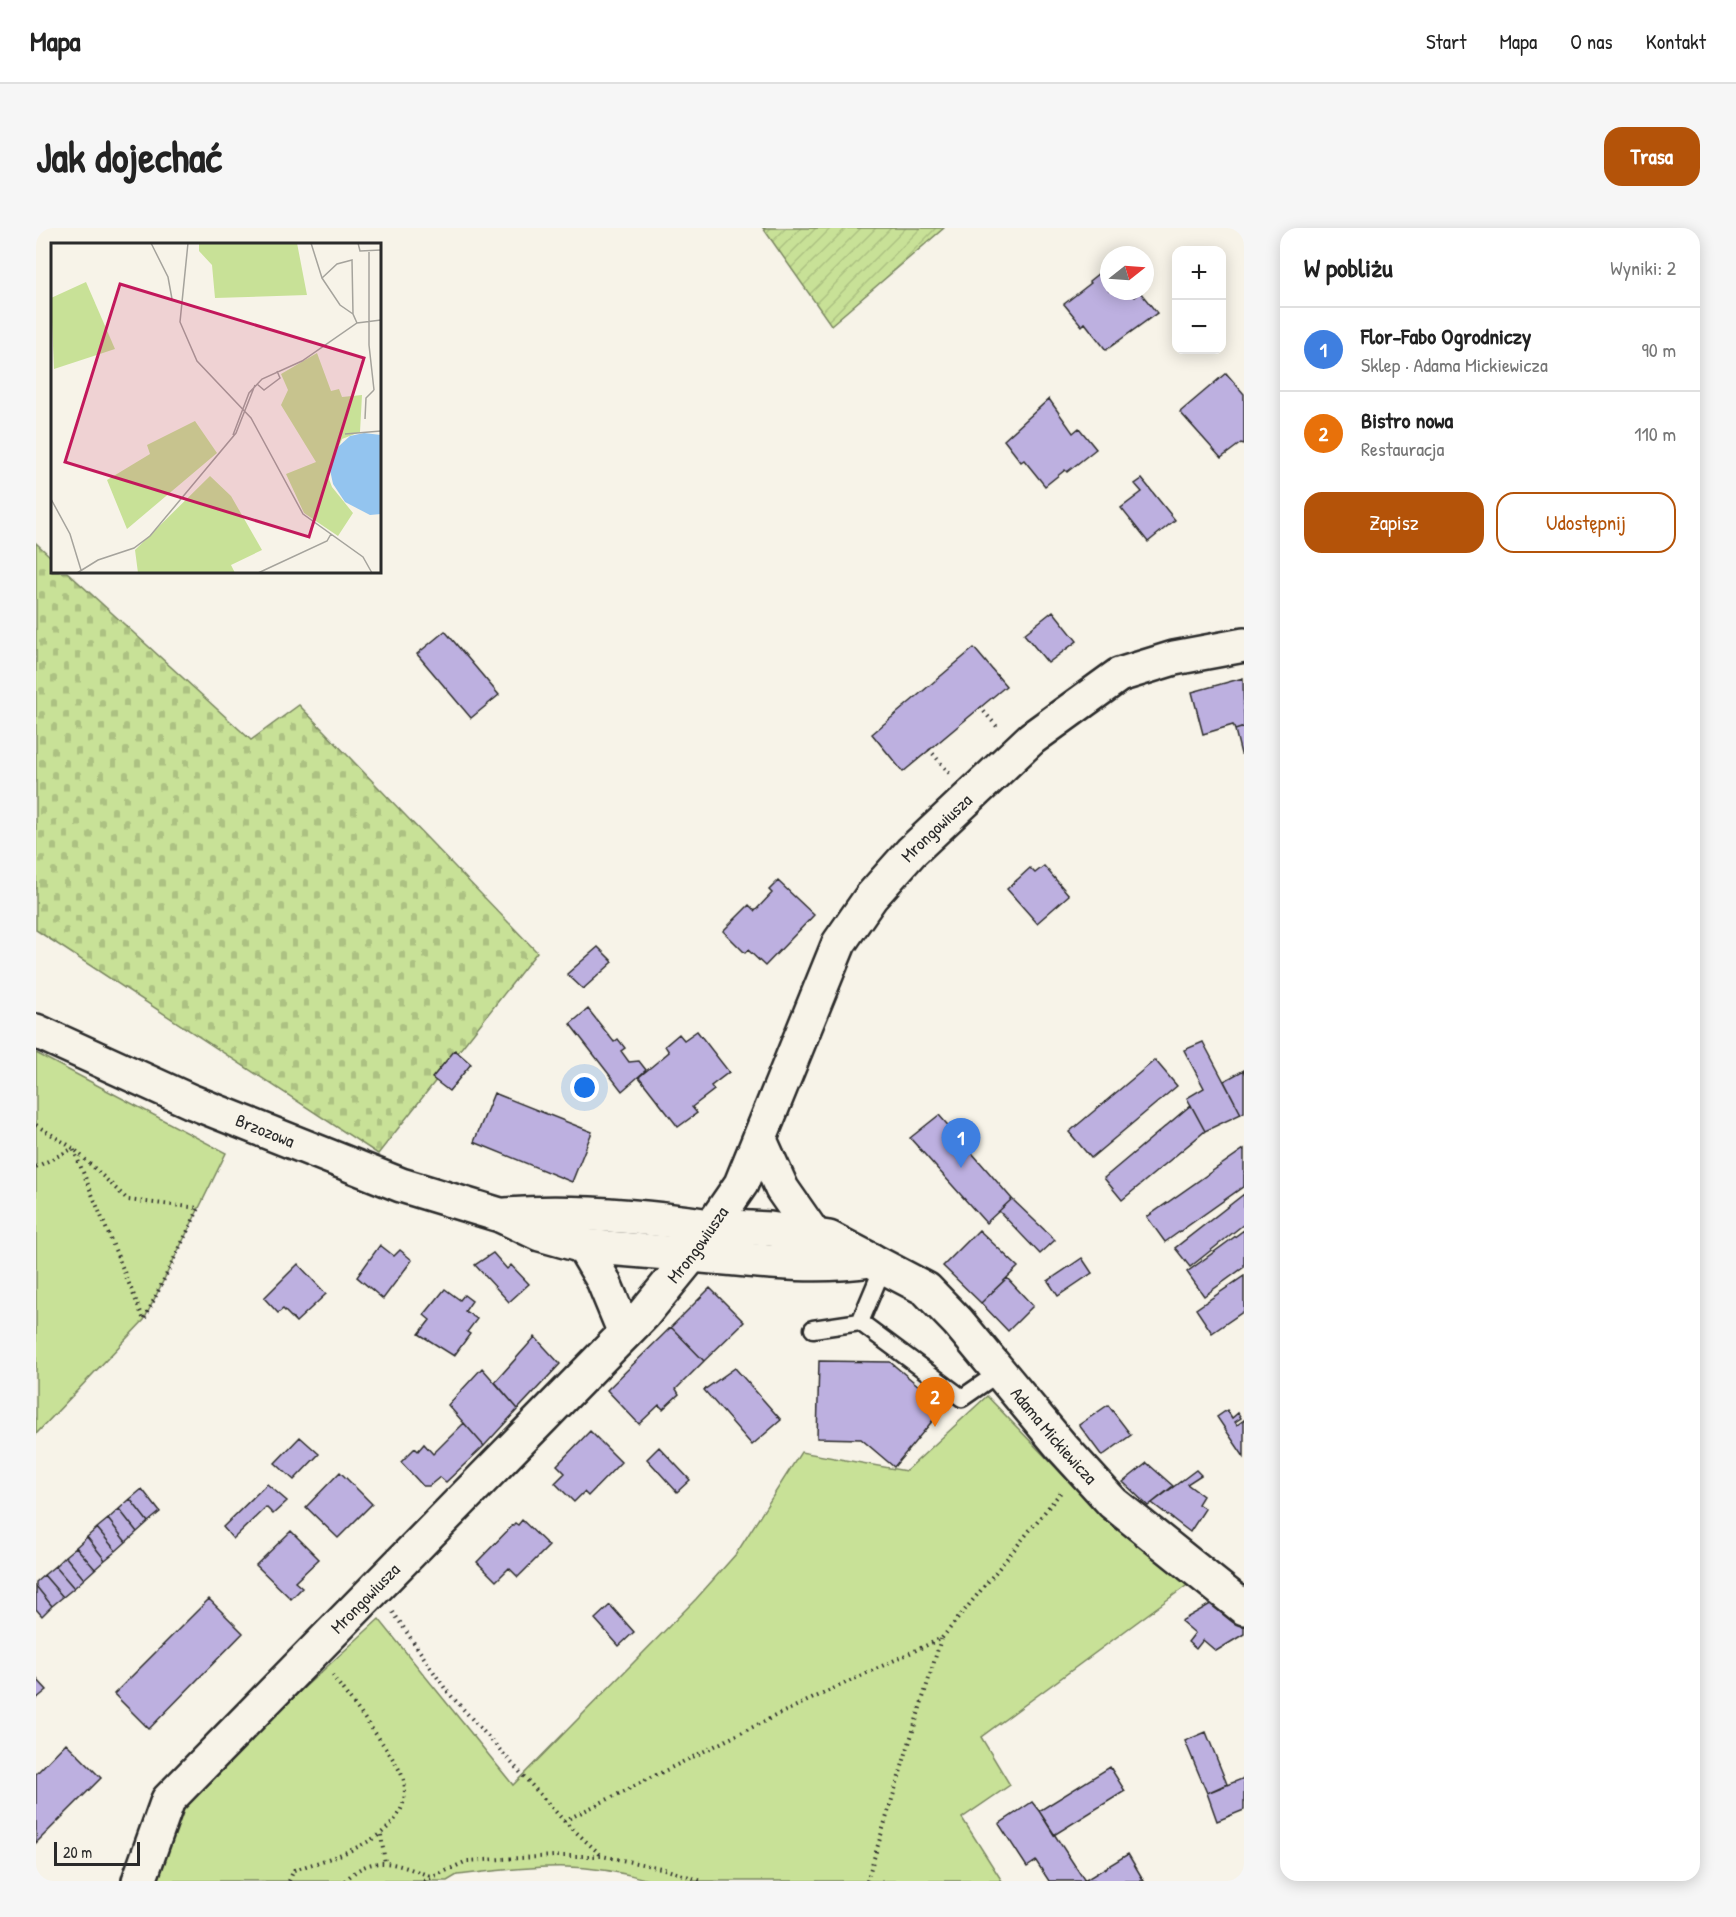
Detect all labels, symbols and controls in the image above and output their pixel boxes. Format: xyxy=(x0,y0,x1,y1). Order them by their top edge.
text: Mapa xyxy=(30,22,81,60)
text: Start xyxy=(1426,27,1466,56)
text: Mapa xyxy=(1499,27,1537,56)
text: O nas xyxy=(1570,27,1613,56)
text: Kontakt xyxy=(1646,27,1706,56)
button: Trasa xyxy=(1604,127,1700,186)
text: Jak dojechać xyxy=(36,128,222,185)
inset map xyxy=(51,243,381,573)
north arrow xyxy=(1100,246,1154,300)
map controls xyxy=(1172,246,1226,354)
button: + xyxy=(1172,246,1226,300)
text: W pobliżu xyxy=(1304,250,1393,285)
text: Wyniki: 2 xyxy=(1610,254,1676,281)
button: − xyxy=(1172,300,1226,354)
text: Flor-Fabo Ogrodniczy xyxy=(1361,321,1531,351)
text: 1 xyxy=(1320,336,1327,363)
text: 90 m xyxy=(1642,336,1676,363)
text: Sklep · Adama Mickiewicza xyxy=(1361,351,1548,378)
text: Bistro nowa xyxy=(1361,405,1453,435)
text: 2 xyxy=(1319,420,1328,447)
text: 110 m xyxy=(1634,420,1676,447)
text: Restauracja xyxy=(1361,435,1444,462)
button: Zapisz xyxy=(1304,492,1484,553)
button: Udostępnij xyxy=(1496,492,1676,553)
street label: Mrongowiusza xyxy=(895,788,977,867)
your location xyxy=(570,1073,599,1102)
street label: Brzozowa xyxy=(232,1107,298,1153)
pin: 1 xyxy=(942,1118,980,1168)
street label: Mrongowiusza xyxy=(661,1201,734,1288)
pin: 2 xyxy=(916,1378,954,1427)
street label: Adama Mickiewicza xyxy=(1005,1382,1103,1490)
street label: Mrongowiusza xyxy=(325,1557,405,1639)
scale bar xyxy=(54,1839,140,1866)
text: 20 m xyxy=(63,1841,92,1863)

